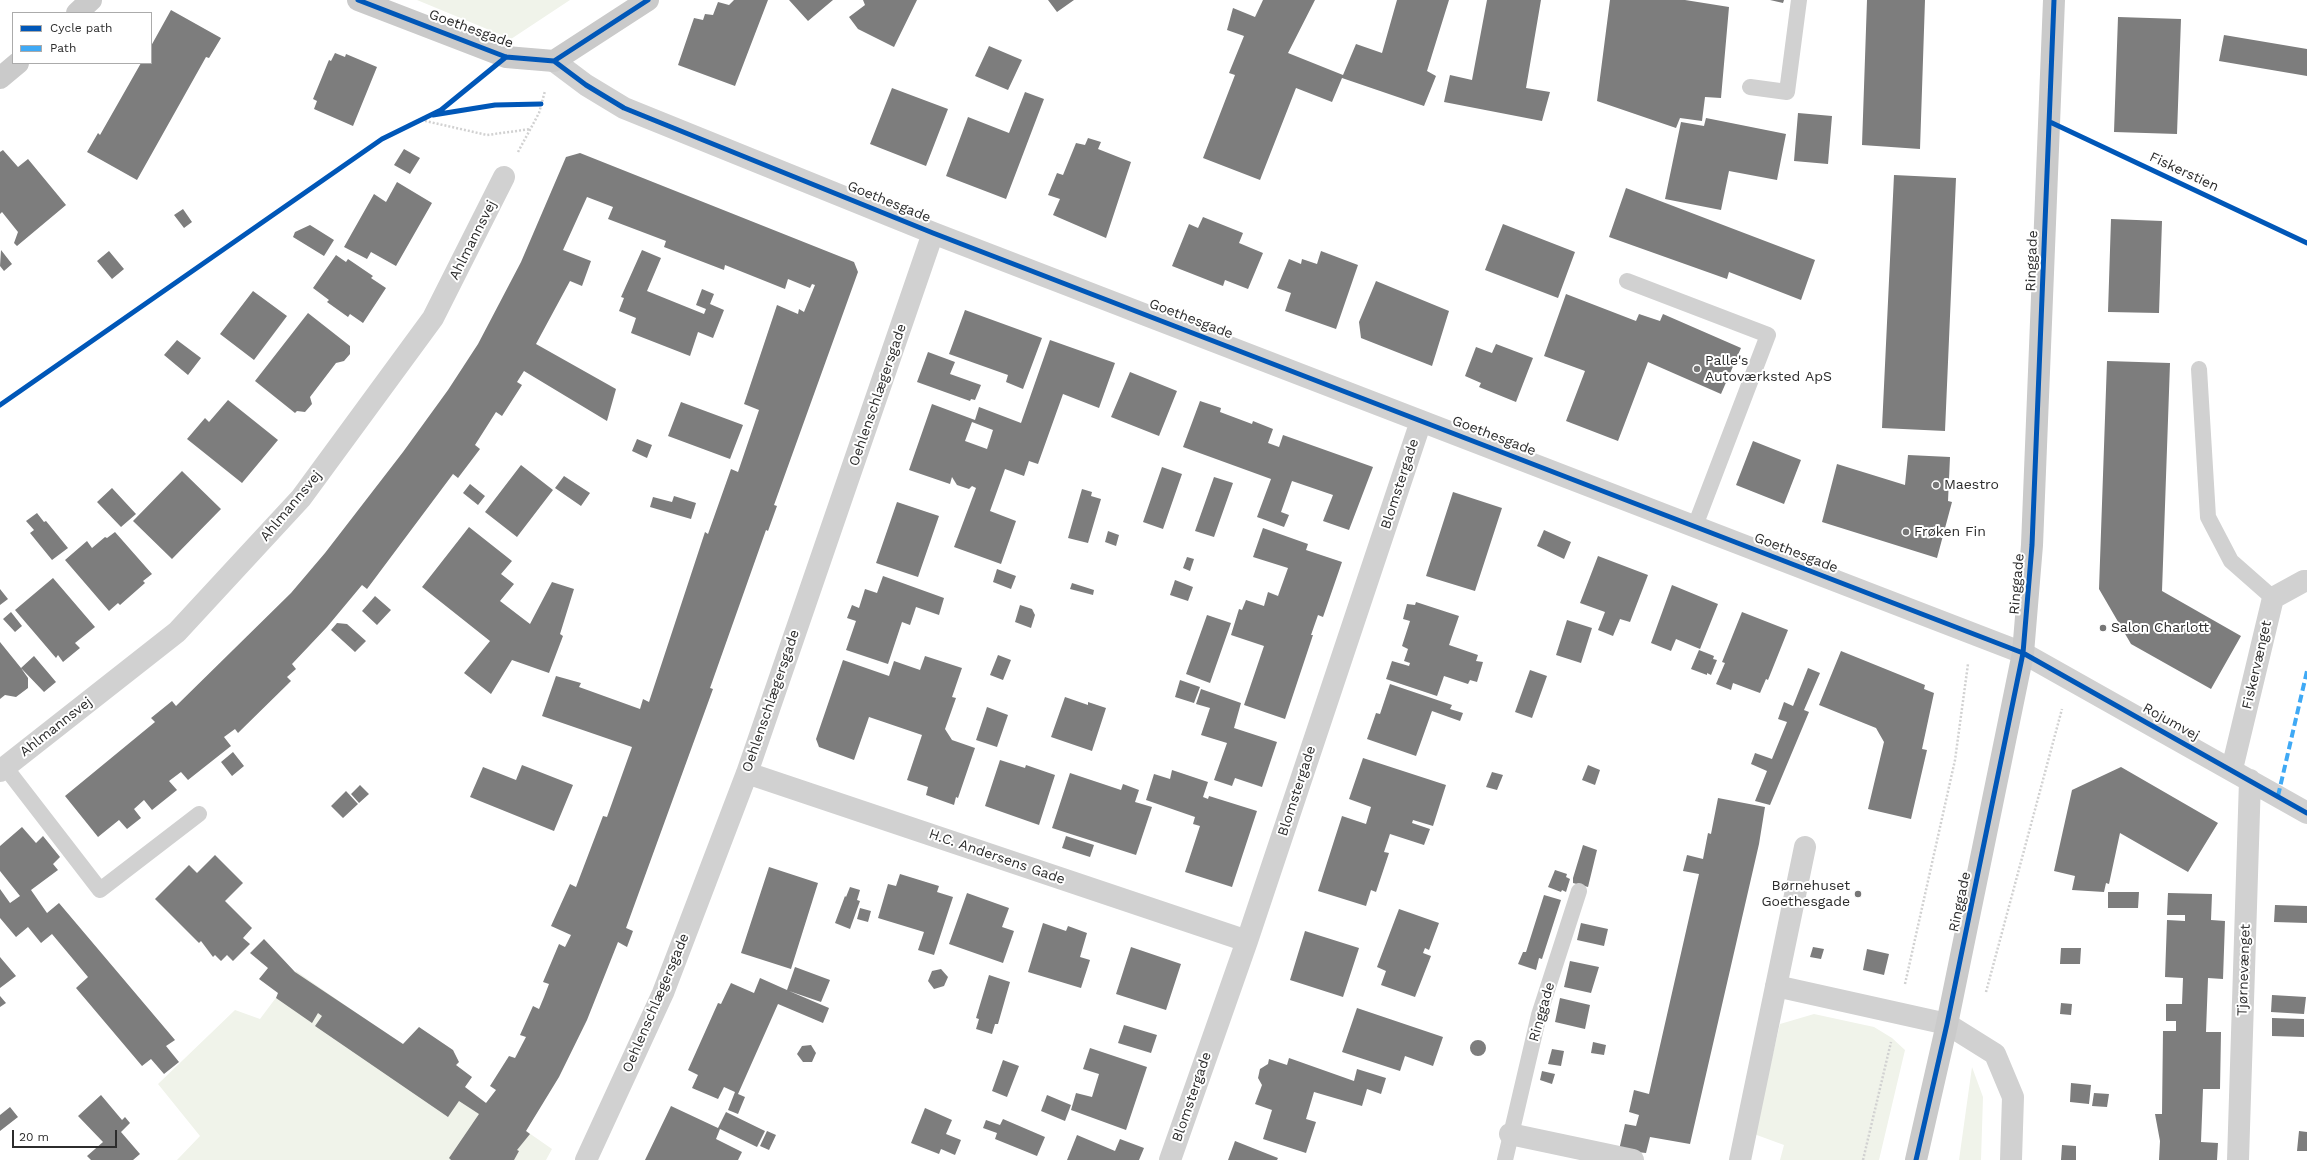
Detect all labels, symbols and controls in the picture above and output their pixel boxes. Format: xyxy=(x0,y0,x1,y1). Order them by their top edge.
street label: Goethesgade xyxy=(426,6,516,52)
legend xyxy=(12,12,152,64)
text: Cycle path xyxy=(50,21,112,35)
text: Path xyxy=(50,41,76,55)
street label: Fiskerstien xyxy=(2147,149,2221,195)
street label: Goethesgade xyxy=(845,178,933,226)
street label: Ahlmannsvej xyxy=(446,197,500,283)
street label: Ringgade xyxy=(2023,230,2041,292)
street label: Goethesgade xyxy=(1147,295,1235,343)
street label: Oehlenschlægersgade xyxy=(846,322,910,468)
place label: Palle's Autoværksted ApS xyxy=(1705,353,1832,386)
marker: Palle's Autoværksted ApS xyxy=(1692,364,1702,374)
street label: Goethesgade xyxy=(1450,412,1538,460)
street label: Blomstergade xyxy=(1377,437,1423,531)
street label: Ahlmannsvej xyxy=(257,467,325,545)
place label: Maestro xyxy=(1944,477,1999,493)
marker: Maestro xyxy=(1931,480,1941,490)
place label: Frøken Fin xyxy=(1914,524,1986,540)
marker: Frøken Fin xyxy=(1901,527,1911,537)
street label: Goethesgade xyxy=(1752,529,1840,577)
street label: Ringgade xyxy=(2006,553,2028,615)
street label: Fiskervænget xyxy=(2239,619,2275,711)
place label: Salon Charlott xyxy=(2111,620,2209,636)
marker: Salon Charlott xyxy=(2098,623,2108,633)
street label: Oehlenschlægersgade xyxy=(739,628,803,774)
street label: Ahlmannsvej xyxy=(17,694,95,760)
street label: Rojumvej xyxy=(2140,700,2202,744)
street label: Blomstergade xyxy=(1274,744,1320,838)
street label: H.C. Andersens Gade xyxy=(927,826,1067,888)
street label: Ringgade xyxy=(1945,870,1975,934)
place label: Børnehuset Goethesgade xyxy=(1761,878,1850,910)
marker: Børnehuset Goethesgade xyxy=(1853,889,1863,899)
street label: Tjørnevænget xyxy=(2234,924,2254,1016)
street label: Oehlenschlægersgade xyxy=(619,931,693,1075)
street label: Ringgade xyxy=(1525,980,1559,1044)
street label: Blomstergade xyxy=(1169,1050,1215,1144)
scale bar xyxy=(14,1122,119,1148)
text: 20 m xyxy=(19,1130,49,1144)

